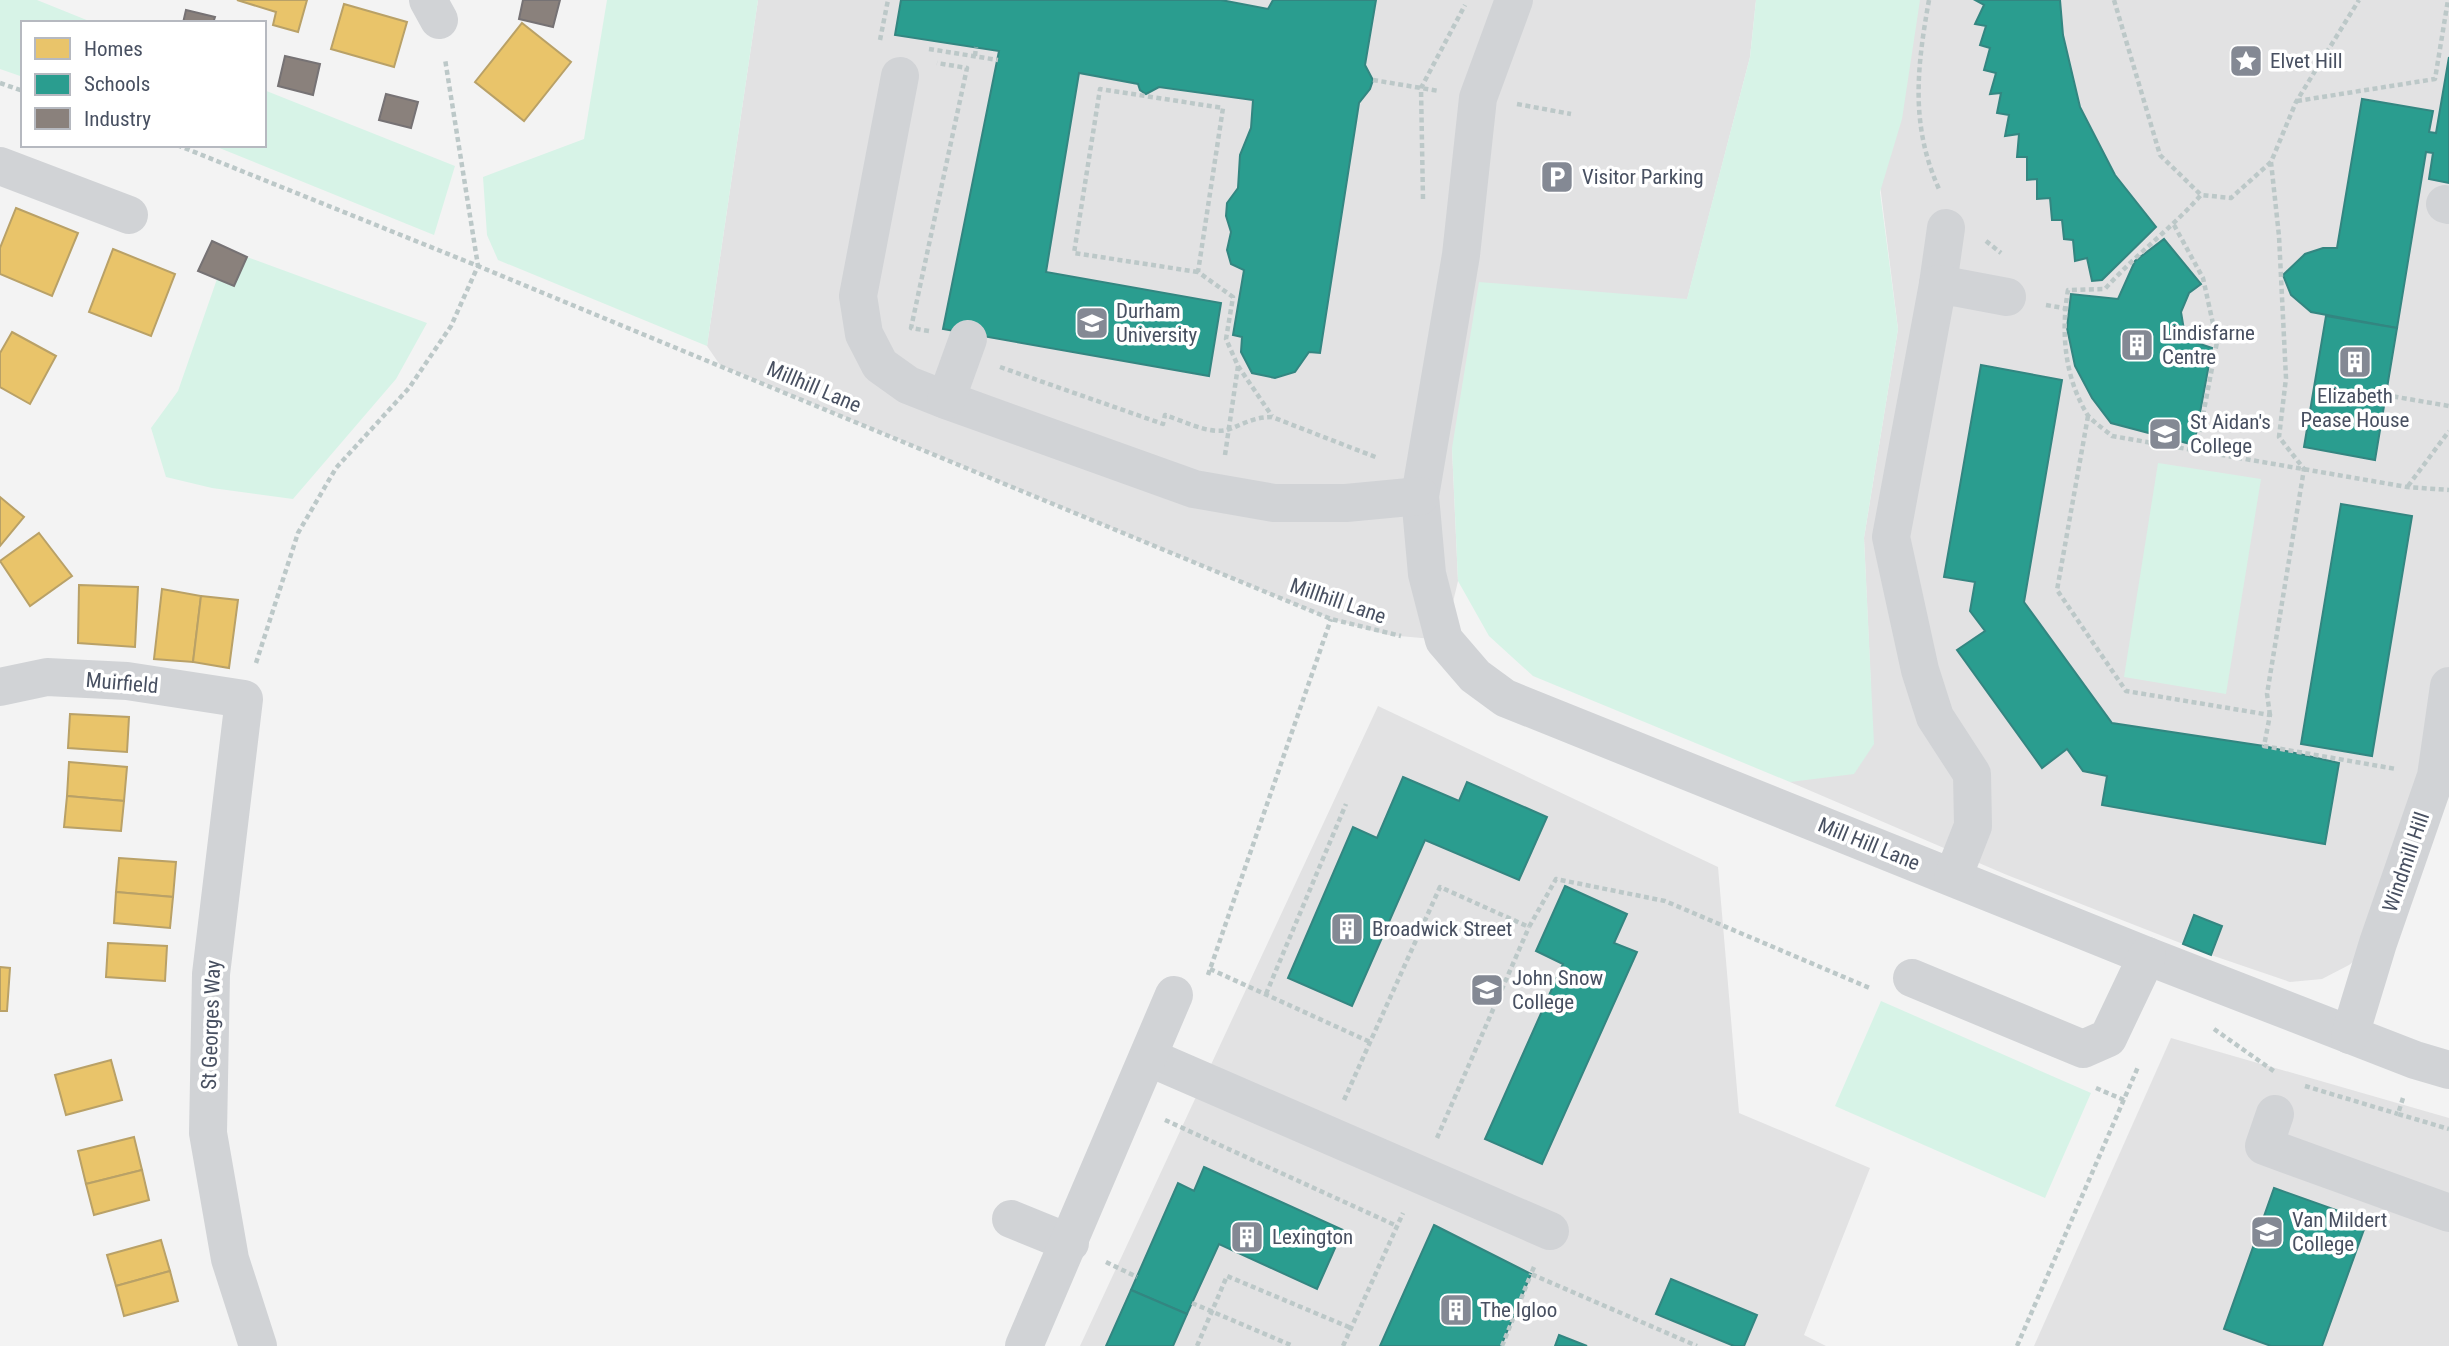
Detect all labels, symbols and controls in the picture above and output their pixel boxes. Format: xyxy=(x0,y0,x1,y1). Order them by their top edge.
legend xyxy=(21,21,266,147)
text: Homes xyxy=(84,37,143,61)
place icon: Elvet Hill xyxy=(2227,42,2265,80)
place label: Elvet Hill xyxy=(2270,49,2342,73)
text: Schools xyxy=(84,72,150,96)
text: Industry xyxy=(84,107,151,131)
parking icon: Visitor Parking xyxy=(1538,158,1576,196)
place label: Visitor Parking xyxy=(1582,165,1704,189)
place label: Durham University xyxy=(1116,299,1197,347)
school or university icon: Durham University xyxy=(1073,304,1111,342)
place label: Lindisfarne Centre xyxy=(2162,321,2255,369)
building icon: Lindisfarne Centre xyxy=(2118,326,2156,364)
building icon: Elizabeth Pease House xyxy=(2336,343,2374,381)
street label: Millhill Lane xyxy=(763,356,865,418)
place label: Elizabeth Pease House xyxy=(2301,384,2410,432)
place label: St Aidan's College xyxy=(2190,410,2271,458)
school or university icon: St Aidan's College xyxy=(2146,415,2184,453)
street label: Millhill Lane xyxy=(1287,573,1389,629)
street label: Muirfield xyxy=(85,668,159,698)
street label: Windmill Hill xyxy=(2378,809,2434,915)
street label: Mill Hill Lane xyxy=(1815,813,1923,875)
building icon: Broadwick Street xyxy=(1328,910,1366,948)
place label: Broadwick Street xyxy=(1372,917,1512,941)
street label: St Georges Way xyxy=(197,959,225,1090)
place label: John Snow College xyxy=(1512,966,1603,1014)
school or university icon: John Snow College xyxy=(1468,971,1506,1009)
place label: Van Mildert College xyxy=(2292,1208,2387,1256)
school or university icon: Van Mildert College xyxy=(2248,1213,2286,1251)
building icon: Lexington xyxy=(1228,1218,1266,1256)
place label: Lexington xyxy=(1272,1225,1353,1249)
building icon: The Igloo xyxy=(1437,1291,1475,1329)
place label: The Igloo xyxy=(1480,1298,1557,1322)

